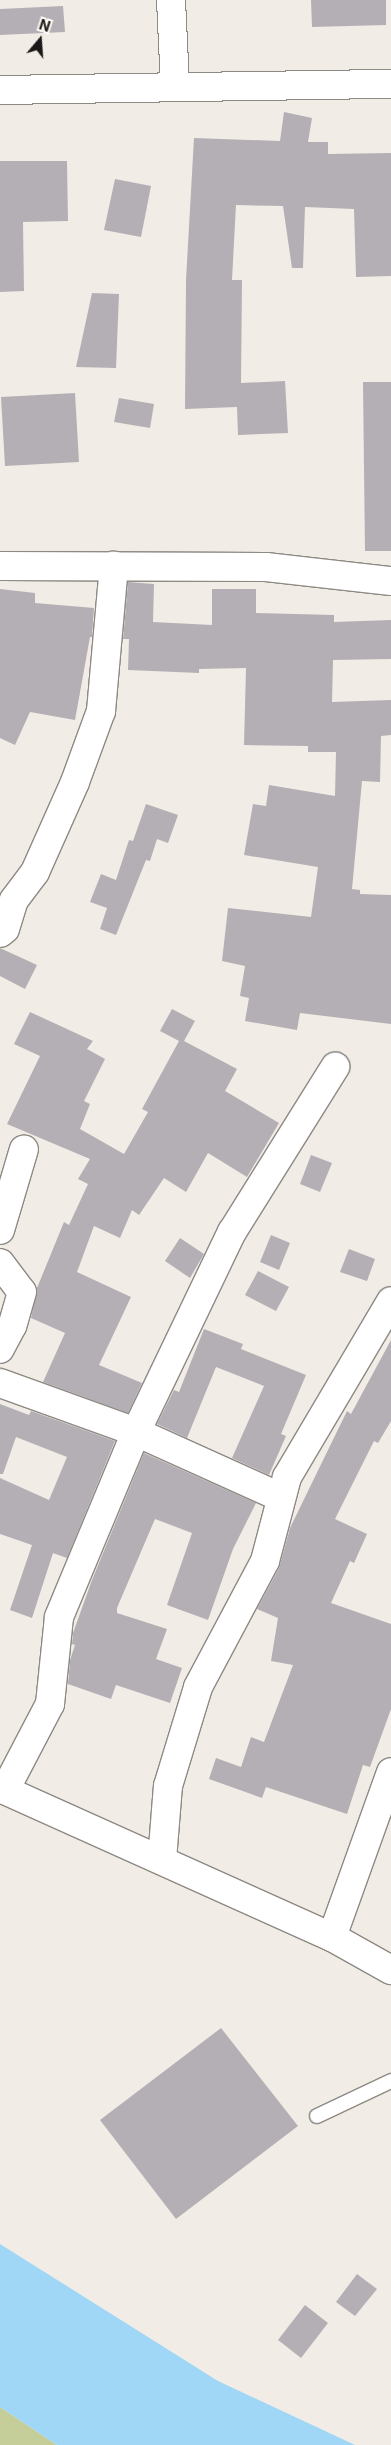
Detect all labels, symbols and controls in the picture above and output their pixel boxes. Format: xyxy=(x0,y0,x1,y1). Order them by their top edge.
north arrow xyxy=(15,15,65,65)
text: N xyxy=(37,16,52,35)

